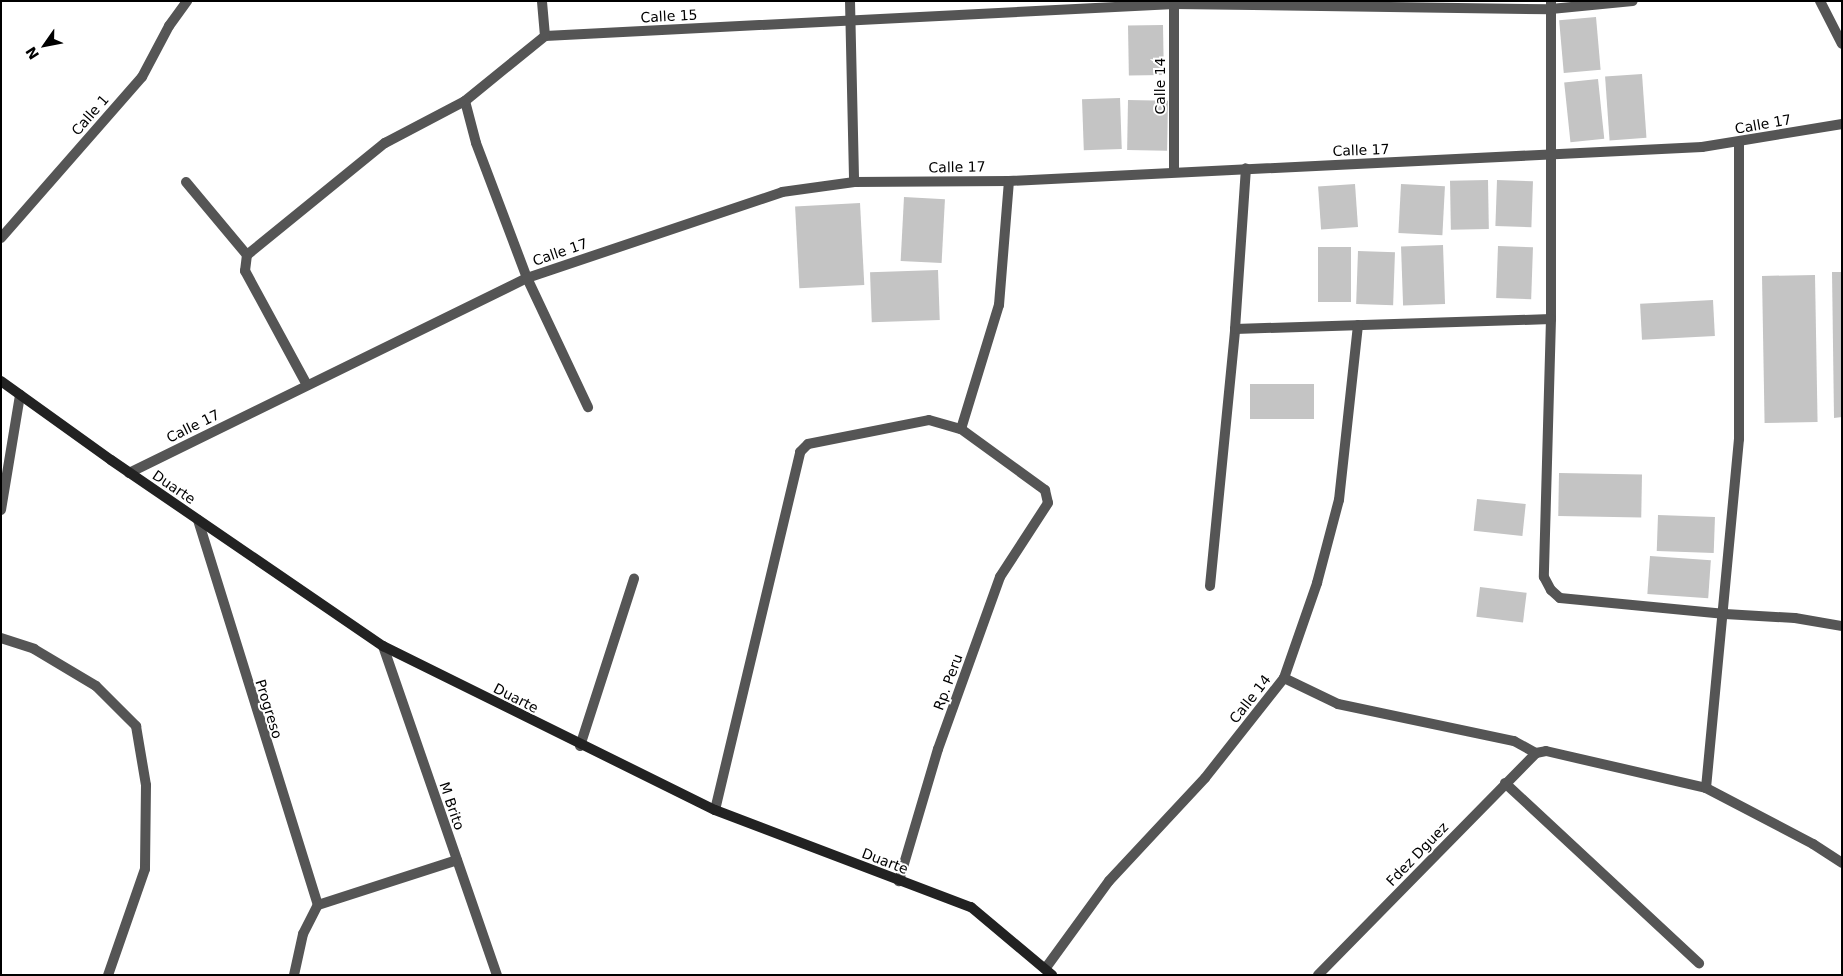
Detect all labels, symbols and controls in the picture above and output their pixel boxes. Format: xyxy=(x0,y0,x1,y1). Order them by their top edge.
street label: Calle 15 xyxy=(640,6,698,26)
north arrow xyxy=(20,20,70,70)
text: N xyxy=(23,44,42,62)
street label: Calle 14 xyxy=(1152,57,1168,115)
street label: Calle 1 xyxy=(68,91,112,139)
street label: Calle 17 xyxy=(1733,111,1793,137)
street label: Calle 17 xyxy=(1332,141,1390,159)
street label: Calle 17 xyxy=(928,158,986,176)
street label: Calle 17 xyxy=(530,235,590,269)
street label: Calle 17 xyxy=(164,406,222,446)
street label: Duarte xyxy=(149,467,199,507)
street label: Rp. Peru xyxy=(930,652,966,712)
street label: Calle 14 xyxy=(1226,671,1274,727)
street label: Progreso xyxy=(252,677,286,741)
street label: Duarte xyxy=(491,680,541,716)
street label: M Brito xyxy=(436,780,468,832)
street label: Fdez Dguez xyxy=(1383,819,1451,889)
street label: Duarte xyxy=(860,845,910,877)

